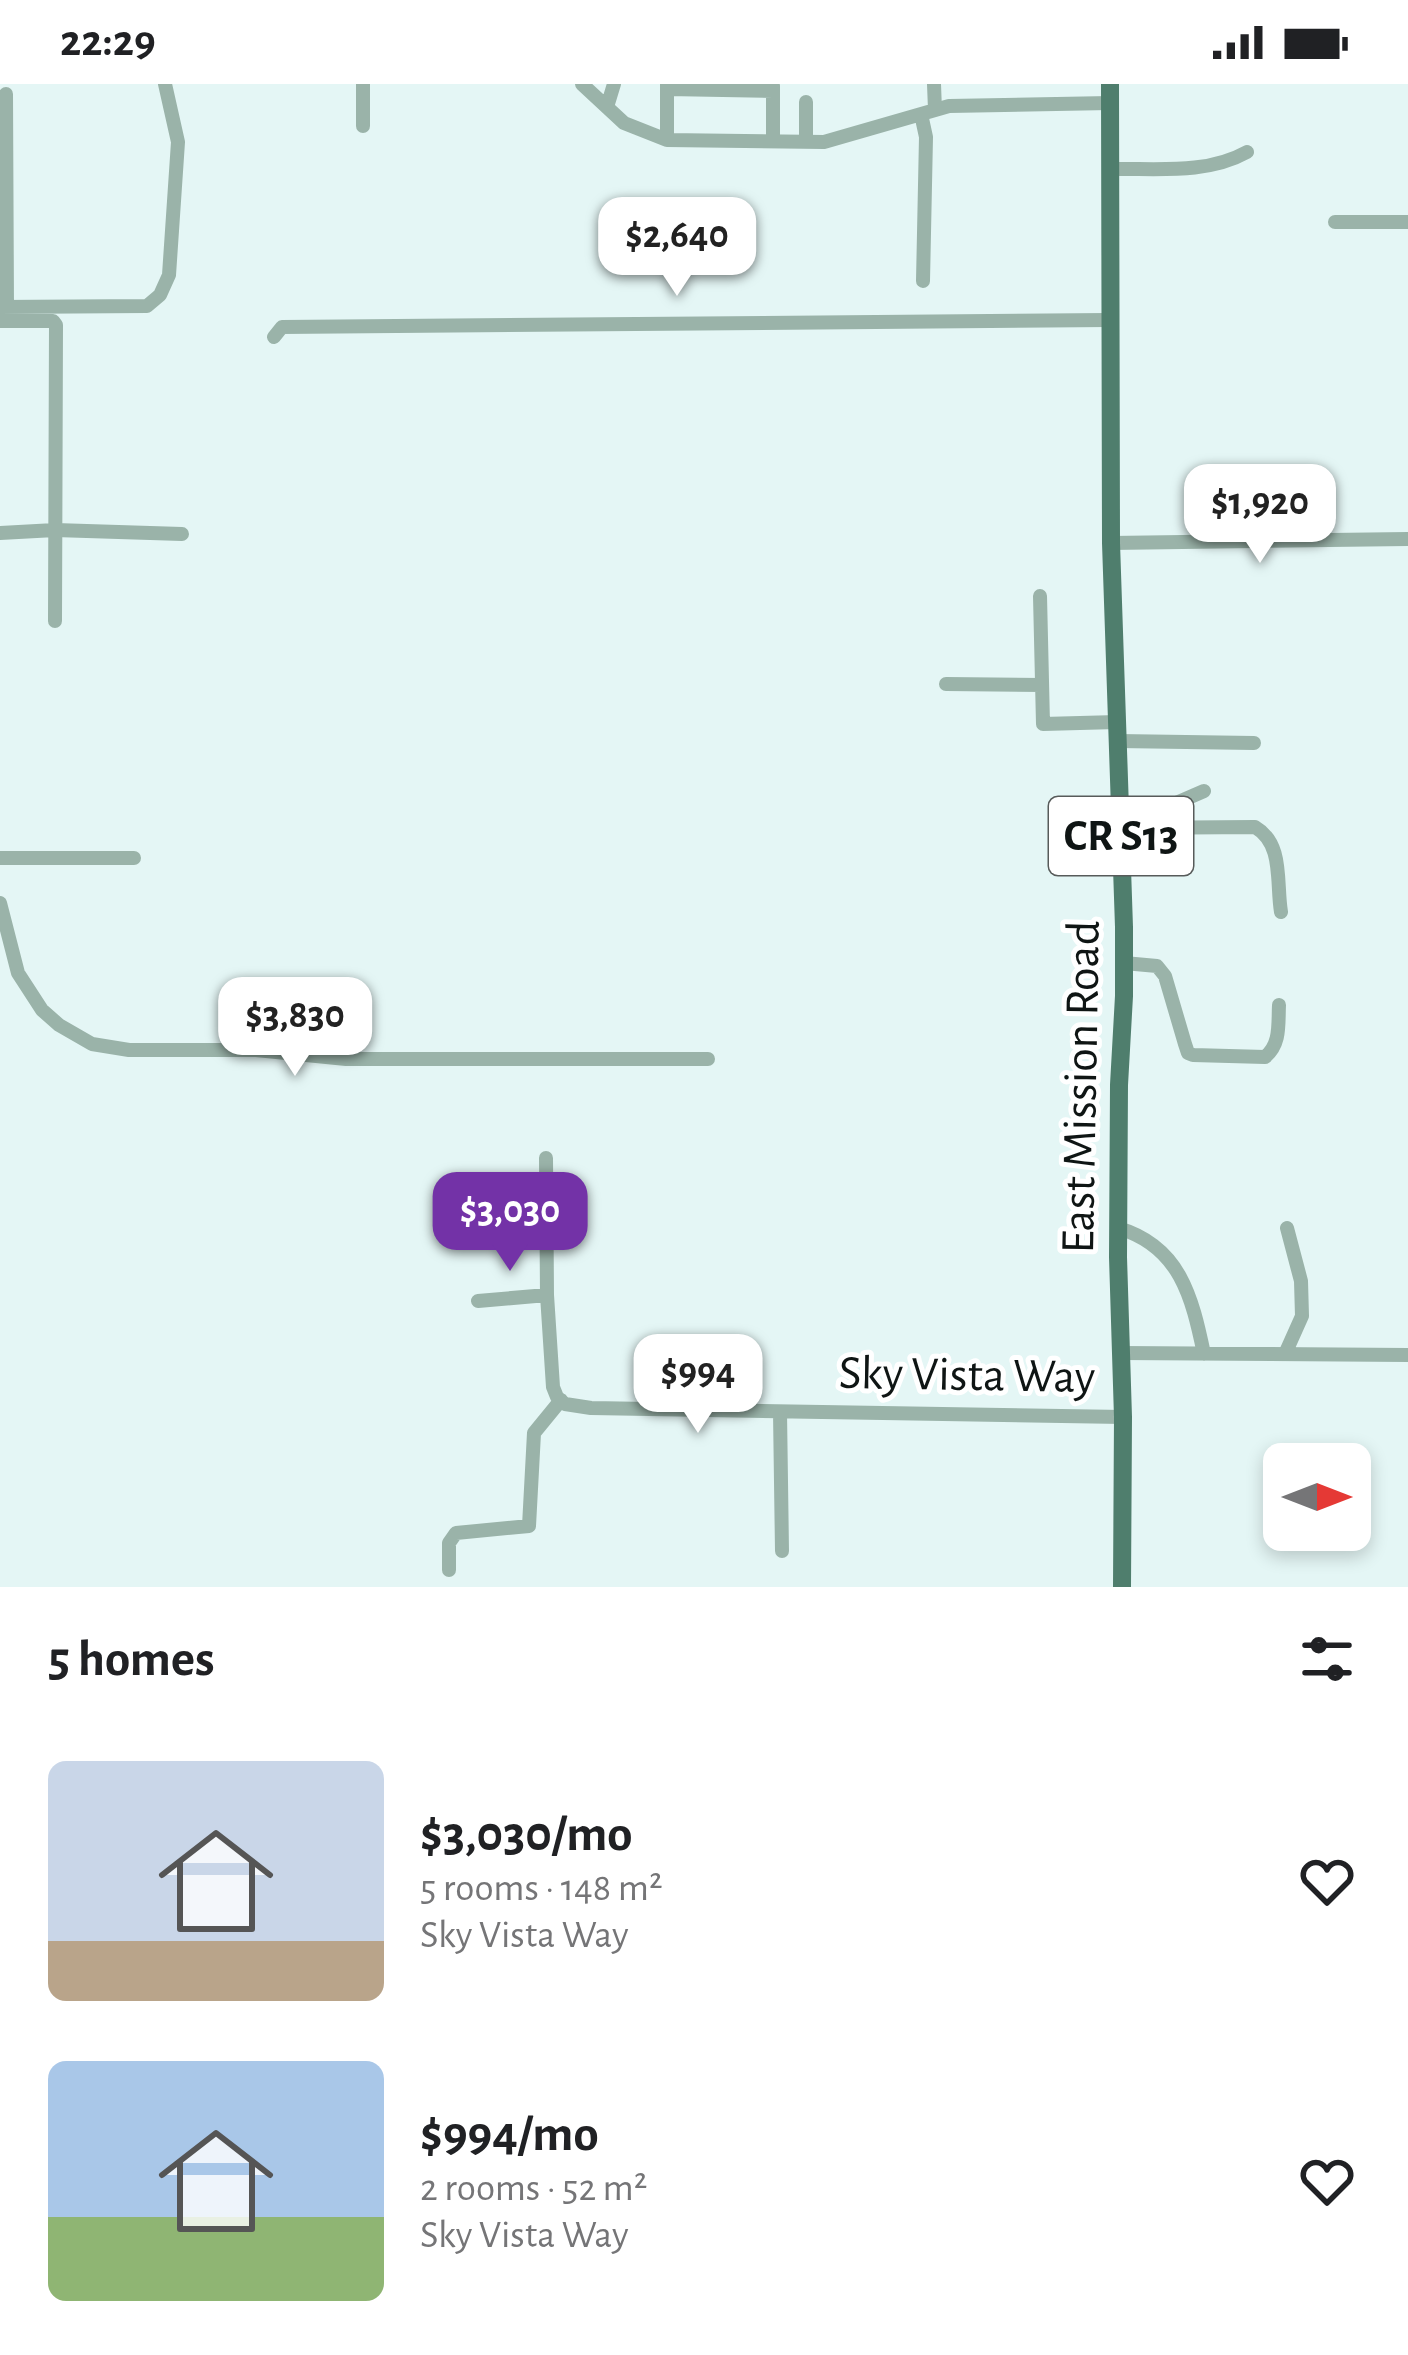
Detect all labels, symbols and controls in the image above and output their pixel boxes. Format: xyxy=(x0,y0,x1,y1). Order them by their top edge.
text: 22:29 xyxy=(60,19,156,64)
pin: $2,640 xyxy=(579,197,775,299)
text: $2,640 xyxy=(625,216,729,255)
pin: $1,920 xyxy=(1162,464,1358,566)
text: $1,920 xyxy=(1211,483,1309,522)
road number: CR S13 xyxy=(1049,797,1193,875)
street label: East Mission Road xyxy=(1055,920,1109,1254)
pin: $3,830 xyxy=(197,977,393,1079)
text: $3,830 xyxy=(245,996,345,1035)
pin: $3,030 xyxy=(412,1172,608,1274)
text: $3,030 xyxy=(460,1191,560,1230)
pin: $994 xyxy=(627,1334,769,1436)
street label: Sky Vista Way xyxy=(838,1350,1096,1402)
text: $994 xyxy=(661,1353,735,1392)
north arrow xyxy=(1263,1443,1371,1551)
map controls xyxy=(1263,1443,1371,1551)
icon: filters xyxy=(1294,1626,1360,1692)
text: 5 homes xyxy=(48,1634,215,1685)
icon: home xyxy=(144,1809,288,1953)
text: $3,030/mo xyxy=(420,1809,633,1860)
icon: heart xyxy=(1294,1848,1360,1914)
text: 5 rooms · 148 m² xyxy=(420,1869,663,1908)
text: Sky Vista Way xyxy=(420,1916,629,1955)
icon: home xyxy=(144,2109,288,2253)
text: $994/mo xyxy=(420,2109,599,2160)
icon: heart xyxy=(1294,2148,1360,2214)
text: 2 rooms · 52 m² xyxy=(420,2169,647,2208)
text: Sky Vista Way xyxy=(420,2216,629,2255)

